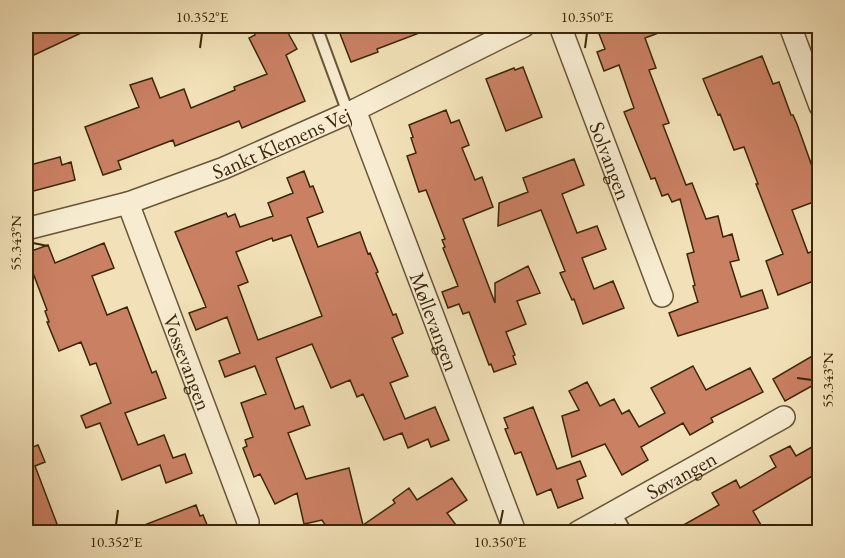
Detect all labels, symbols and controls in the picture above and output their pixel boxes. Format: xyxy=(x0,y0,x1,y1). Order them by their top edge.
text: 10.352°E xyxy=(176,7,229,26)
text: 10.350°E xyxy=(561,7,614,26)
street label: Sankt Klemens Vej xyxy=(208,100,355,185)
street label: Solvangen xyxy=(584,118,638,204)
text: 55.343°N xyxy=(6,215,25,271)
street label: Møllevangen xyxy=(404,268,466,374)
street label: Vossevangen xyxy=(157,310,218,414)
text: 55.343°N xyxy=(818,352,837,408)
street label: Søvangen xyxy=(641,444,721,505)
text: 10.352°E xyxy=(90,532,143,551)
text: 10.350°E xyxy=(474,532,527,551)

